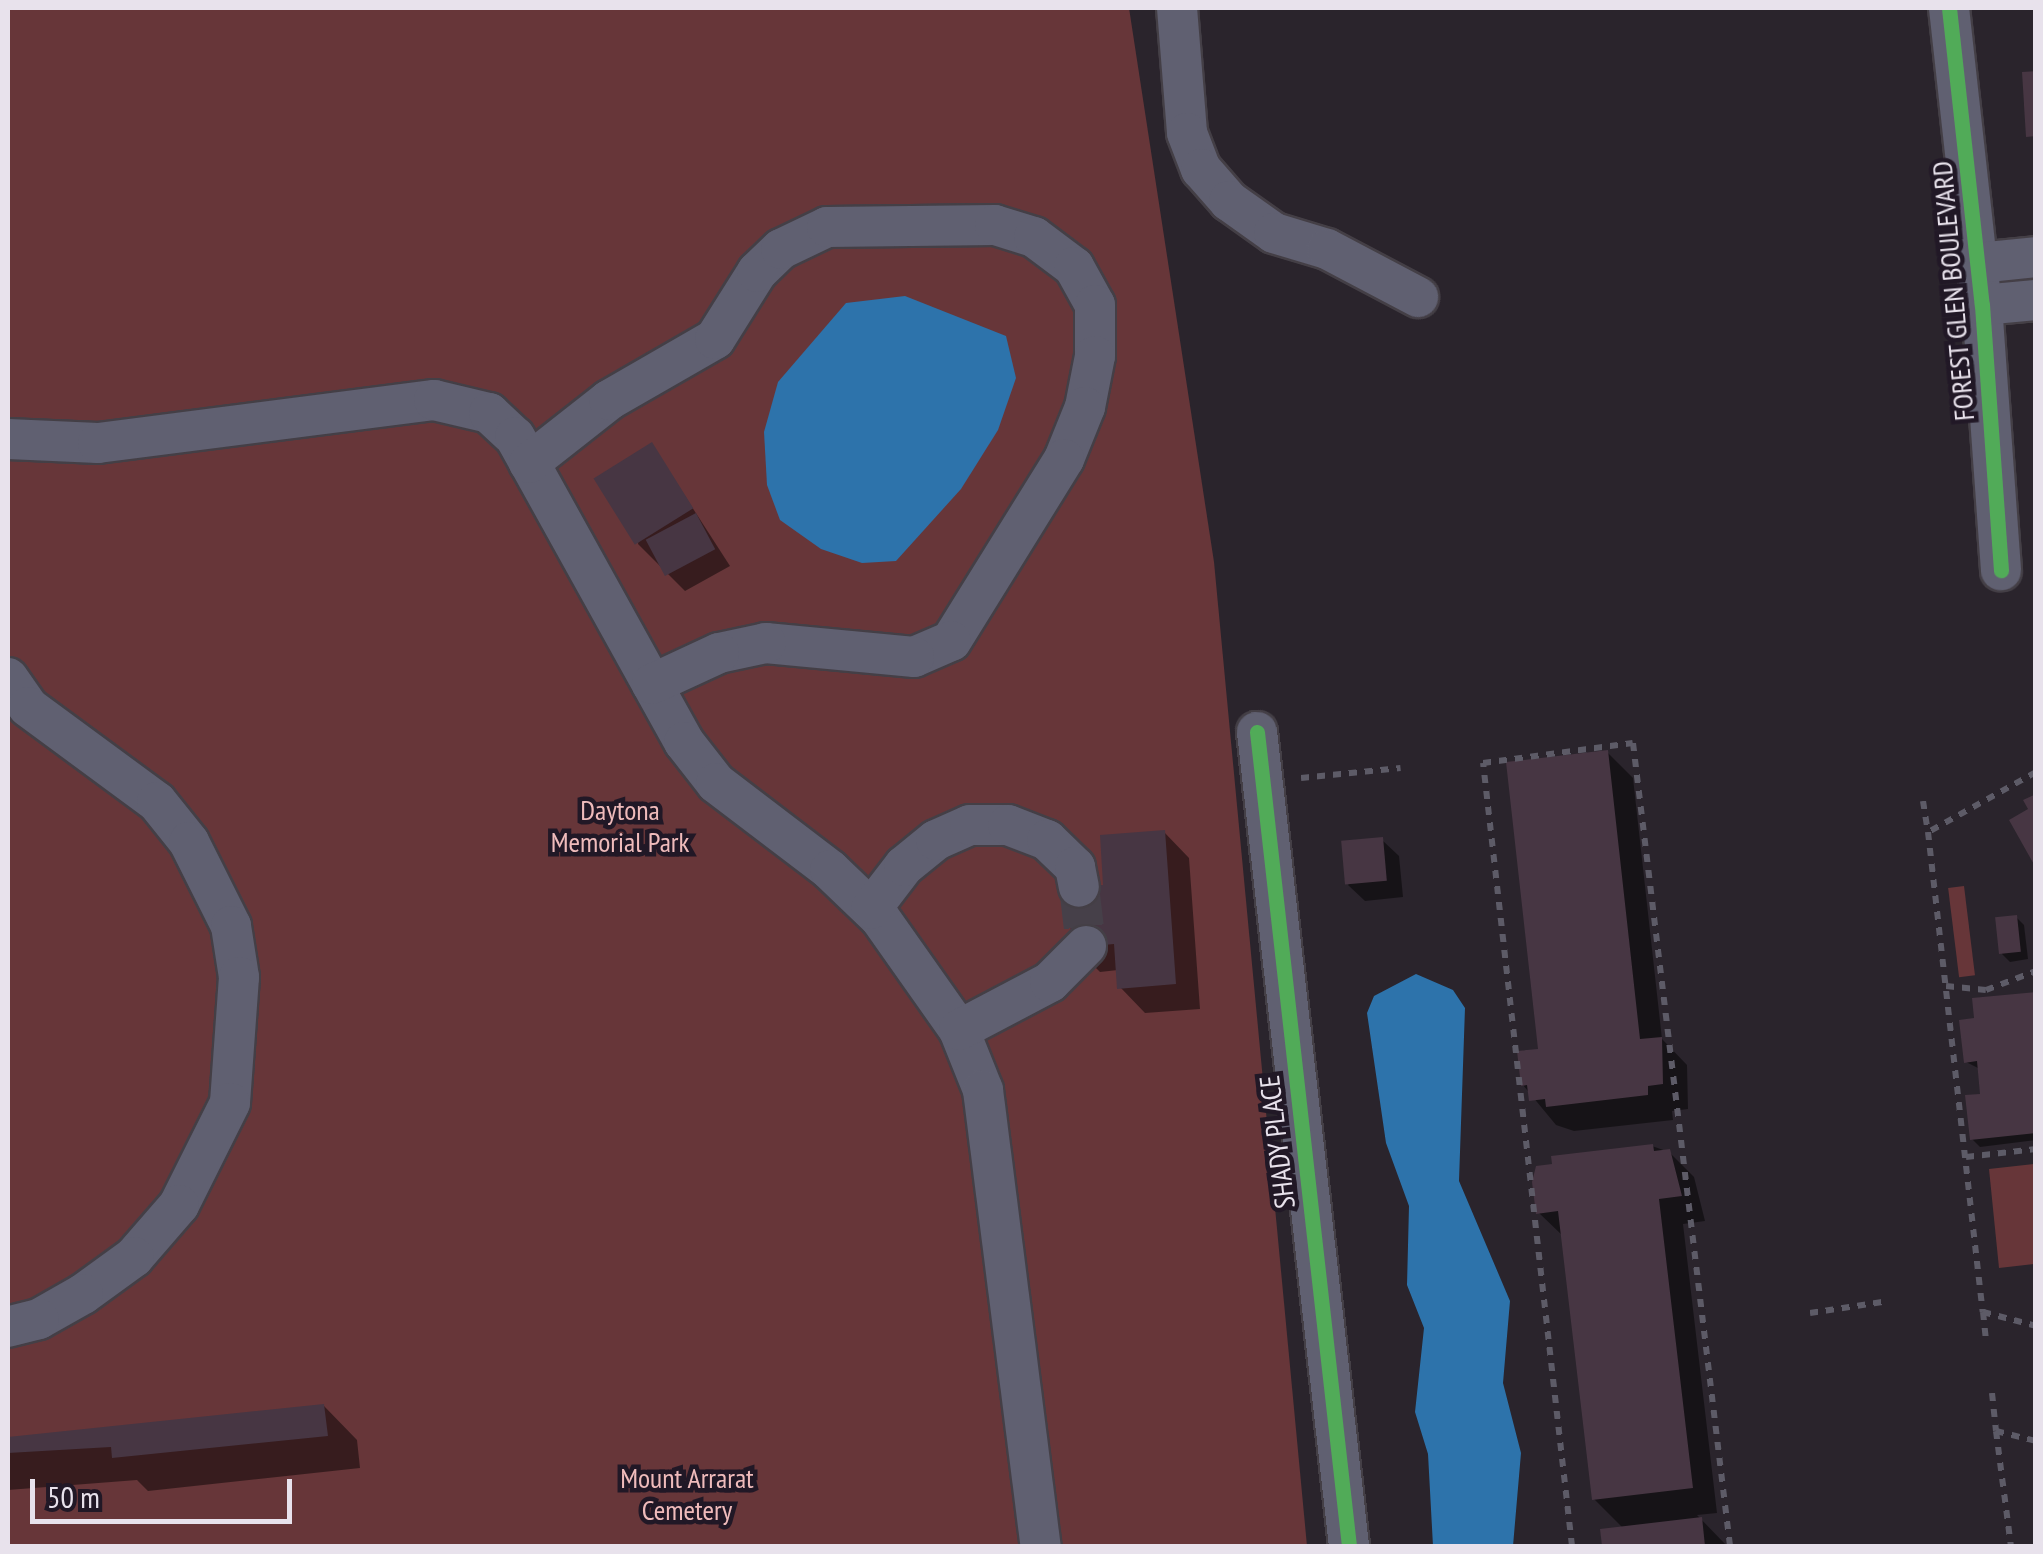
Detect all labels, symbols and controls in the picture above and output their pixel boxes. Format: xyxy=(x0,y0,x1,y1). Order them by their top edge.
street label: FOREST GLEN BOULEVARD xyxy=(1925,159,1981,423)
park label: Daytona Memorial Park xyxy=(551,793,689,859)
street label: SHADY PLACE xyxy=(1252,1073,1302,1211)
scale bar xyxy=(35,1459,298,1521)
park label: Mount Arrarat Cemetery xyxy=(620,1461,754,1527)
text: 50 m xyxy=(47,1477,100,1516)

